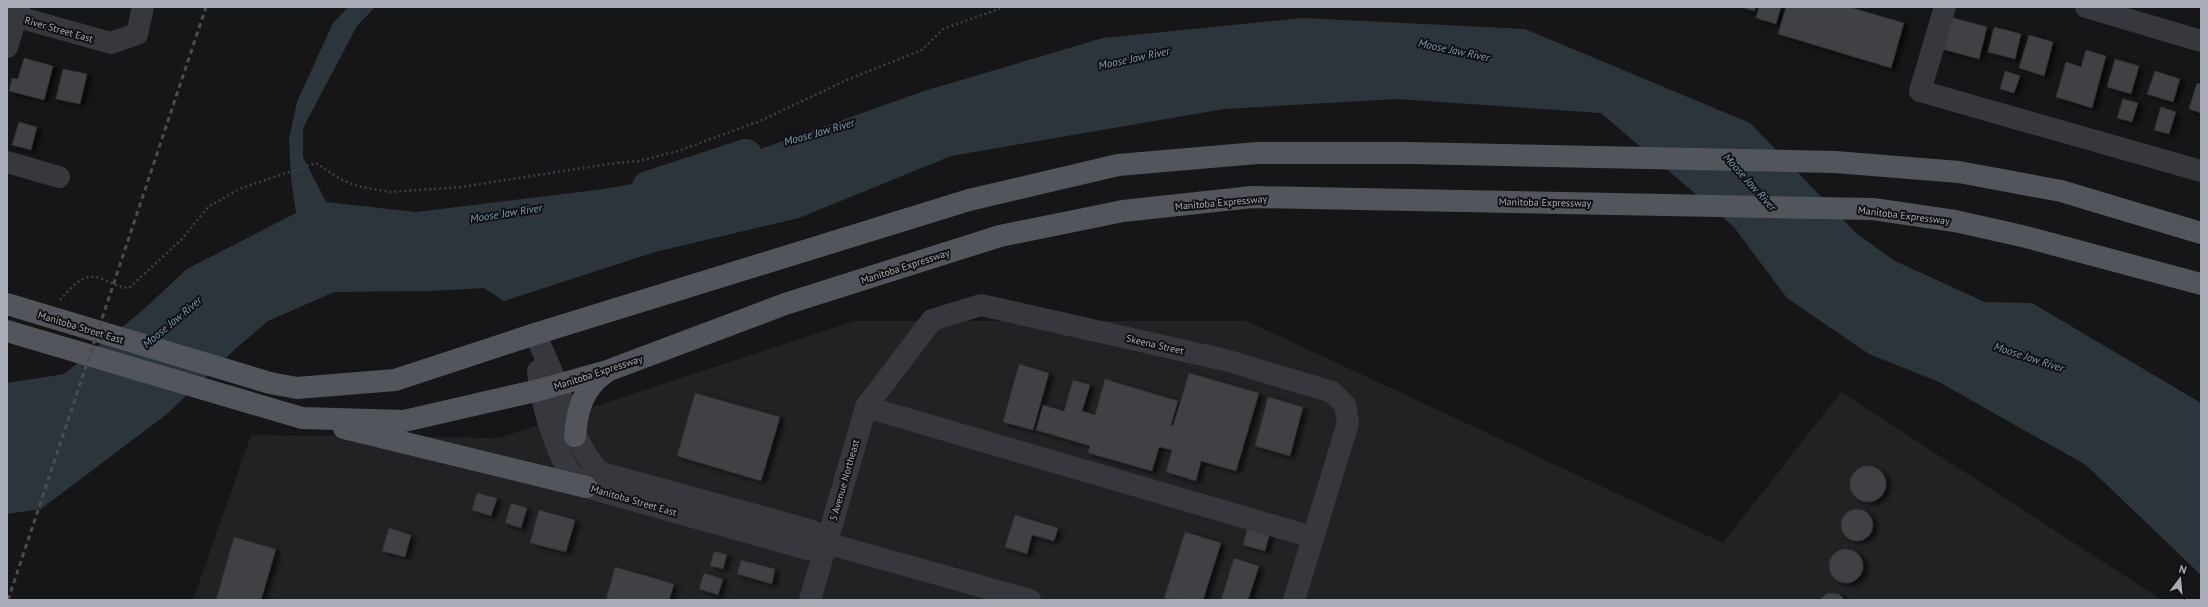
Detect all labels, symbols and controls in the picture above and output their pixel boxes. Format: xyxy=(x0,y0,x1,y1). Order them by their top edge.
street label: River Street East xyxy=(23,13,95,46)
water label: Moose Jaw River xyxy=(1417,36,1492,65)
water label: Moose Jaw River xyxy=(1097,43,1172,72)
water label: Moose Jaw River xyxy=(782,115,857,149)
water label: Moose Jaw River xyxy=(1720,150,1780,215)
street label: Manitoba Expressway xyxy=(1174,192,1268,213)
street label: Manitoba Expressway xyxy=(1499,195,1592,210)
water label: Moose Jaw River xyxy=(469,200,544,226)
street label: Manitoba Expressway xyxy=(1857,203,1951,228)
street label: Manitoba Expressway xyxy=(859,246,951,287)
water label: Moose Jaw River xyxy=(140,292,205,351)
street label: Manitoba Street East xyxy=(36,308,126,347)
street label: Skeena Street xyxy=(1125,332,1186,358)
water label: Moose Jaw River xyxy=(1992,339,2067,375)
street label: Manitoba Expressway xyxy=(552,352,644,393)
street label: 5 Avenue Northeast xyxy=(827,437,862,522)
street label: Manitoba Street East xyxy=(589,482,679,519)
north arrow xyxy=(2160,559,2200,599)
text: N xyxy=(2177,562,2188,577)

